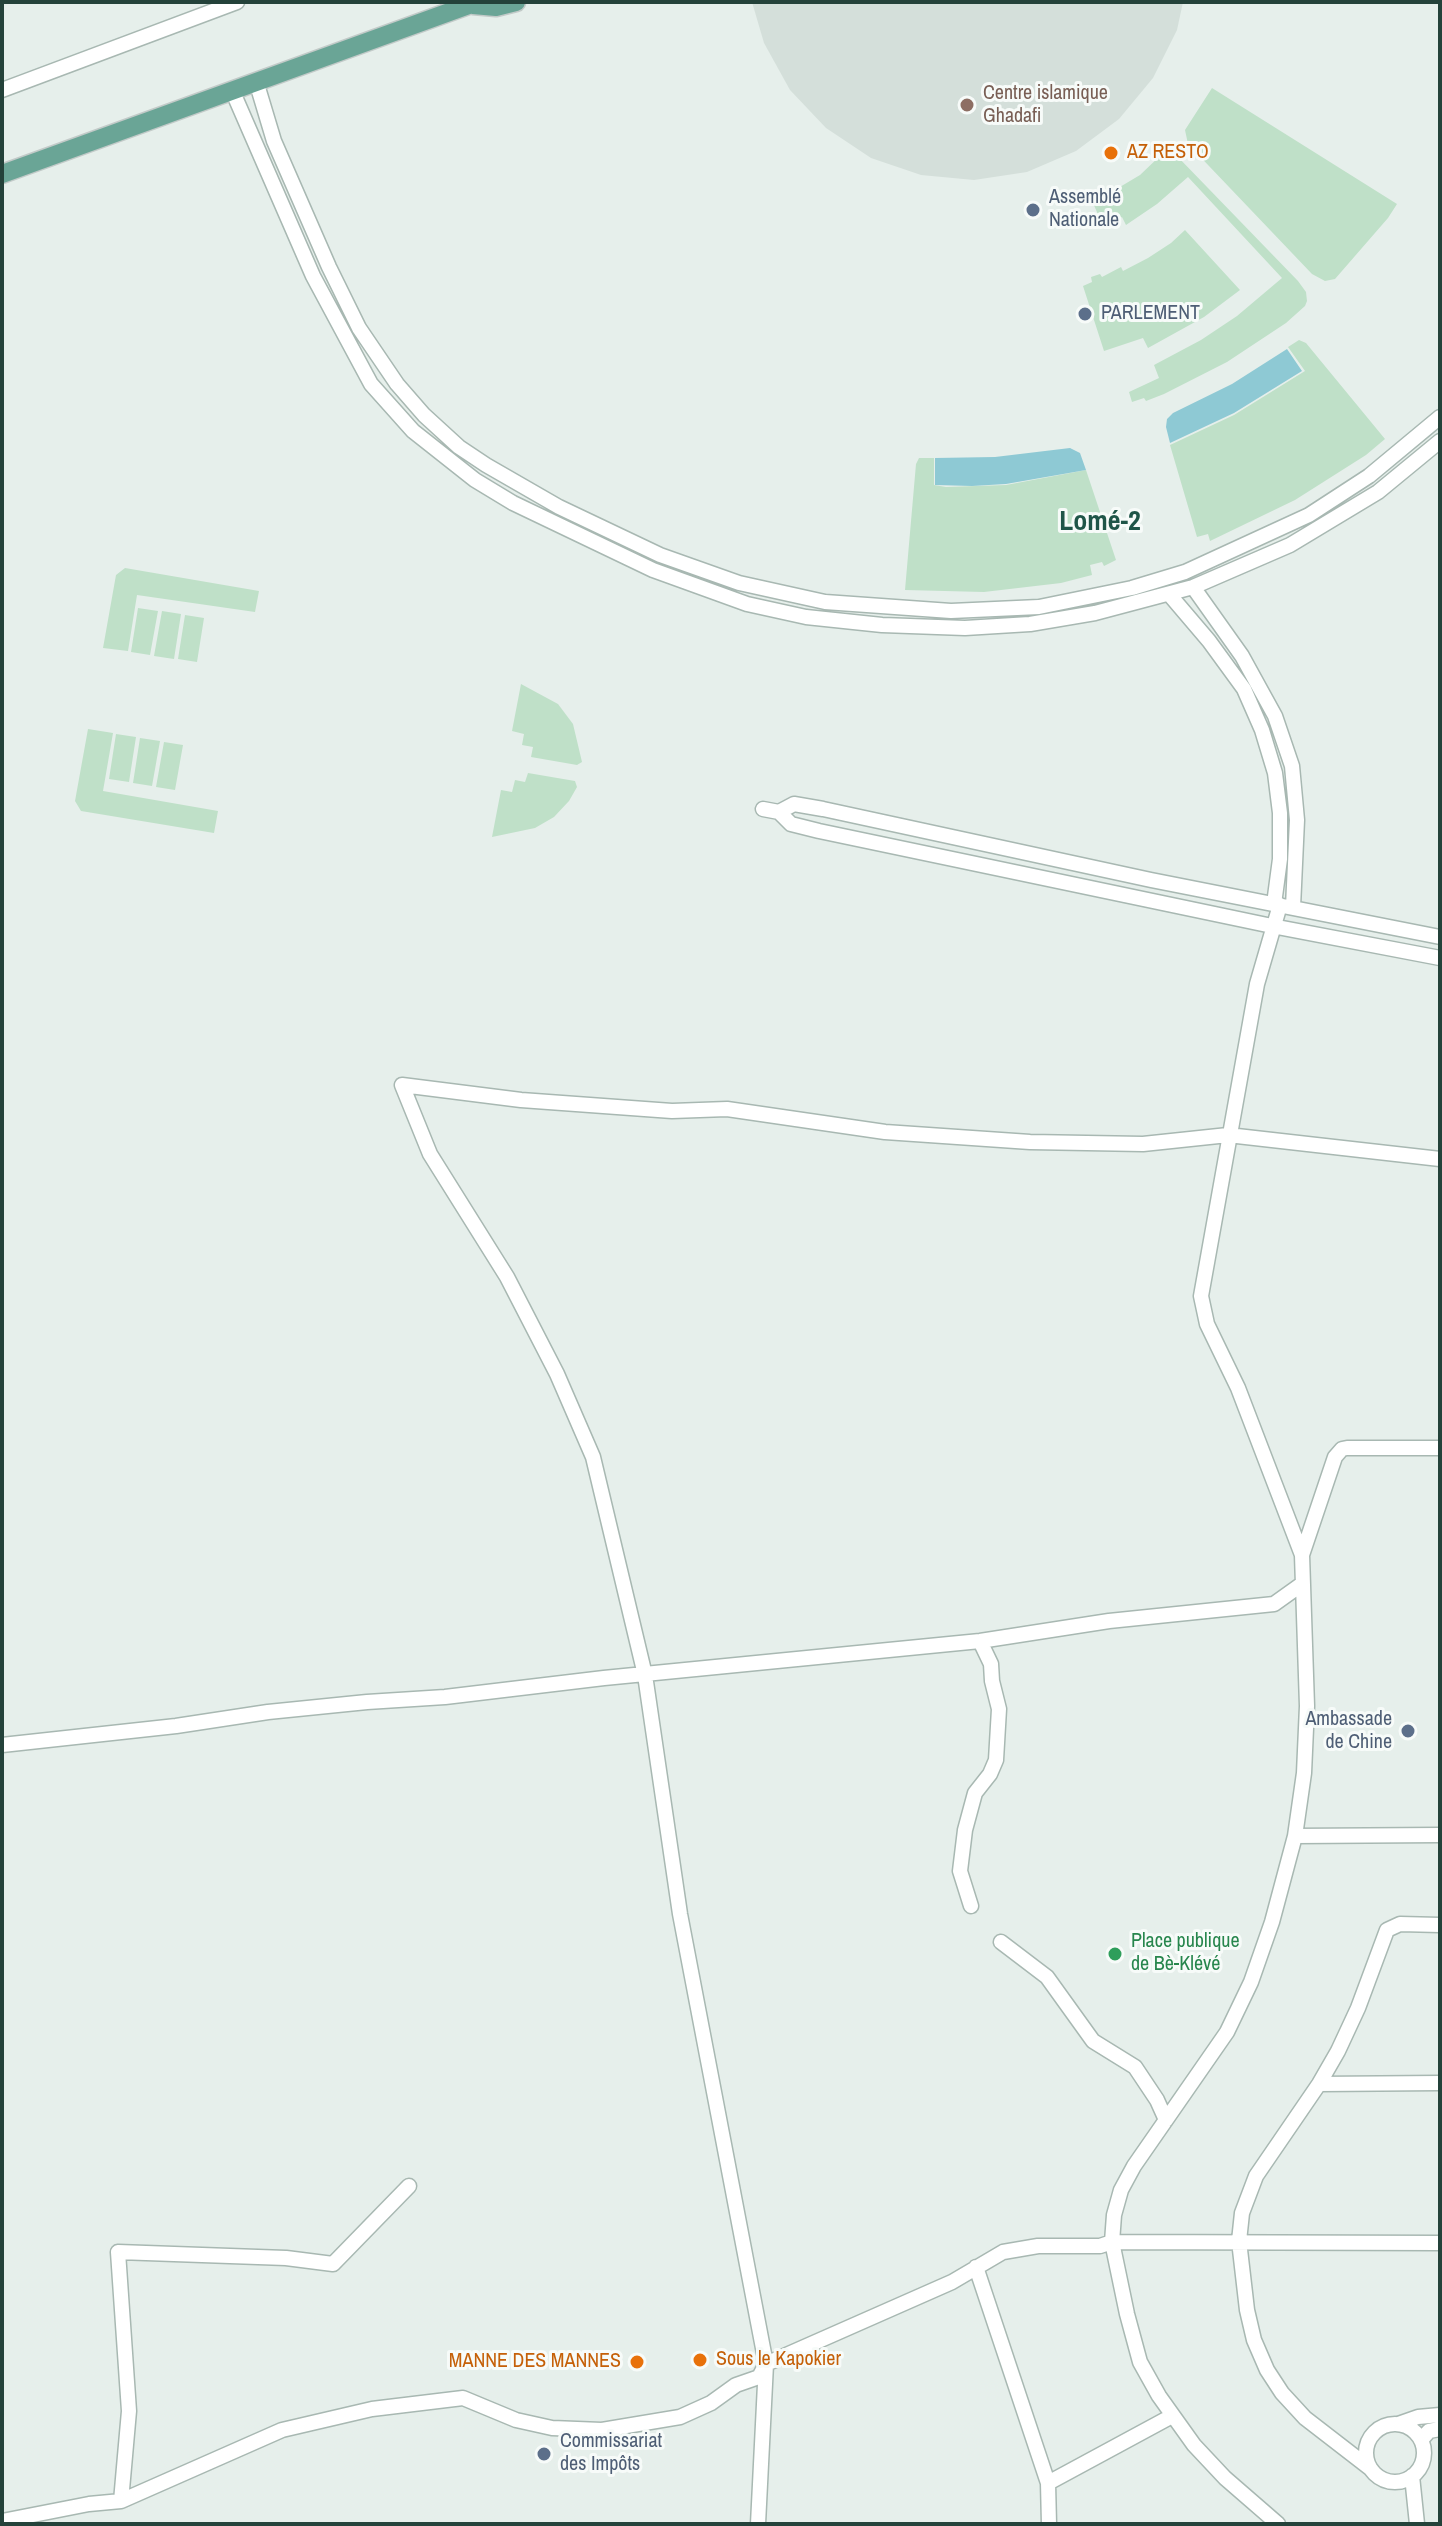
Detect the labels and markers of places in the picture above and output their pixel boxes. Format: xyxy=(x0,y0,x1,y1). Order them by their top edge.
place label: Centre islamique Ghadafi xyxy=(983,82,1108,129)
marker: Centre islamique Ghadafi xyxy=(958,96,976,114)
place label: AZ RESTO xyxy=(1127,141,1209,165)
marker: AZ RESTO xyxy=(1102,144,1120,162)
place label: Assemblé Nationale xyxy=(1049,186,1121,233)
marker: Assemblé Nationale xyxy=(1024,201,1042,219)
place label: PARLEMENT xyxy=(1101,302,1200,326)
marker: PARLEMENT xyxy=(1076,305,1094,323)
place label: Ambassade de Chine xyxy=(1305,1708,1392,1755)
marker: Ambassade de Chine xyxy=(1399,1722,1417,1740)
place label: Place publique de Bè-Klévé xyxy=(1131,1930,1239,1977)
marker: Place publique de Bè-Klévé xyxy=(1106,1945,1124,1963)
place label: Sous le Kapokier xyxy=(716,2348,841,2372)
place label: MANNE DES MANNES xyxy=(449,2350,621,2374)
marker: Sous le Kapokier xyxy=(691,2351,709,2369)
marker: MANNE DES MANNES xyxy=(628,2353,646,2371)
place label: Commissariat des Impôts xyxy=(560,2430,662,2477)
marker: Commissariat des Impôts xyxy=(535,2445,553,2463)

